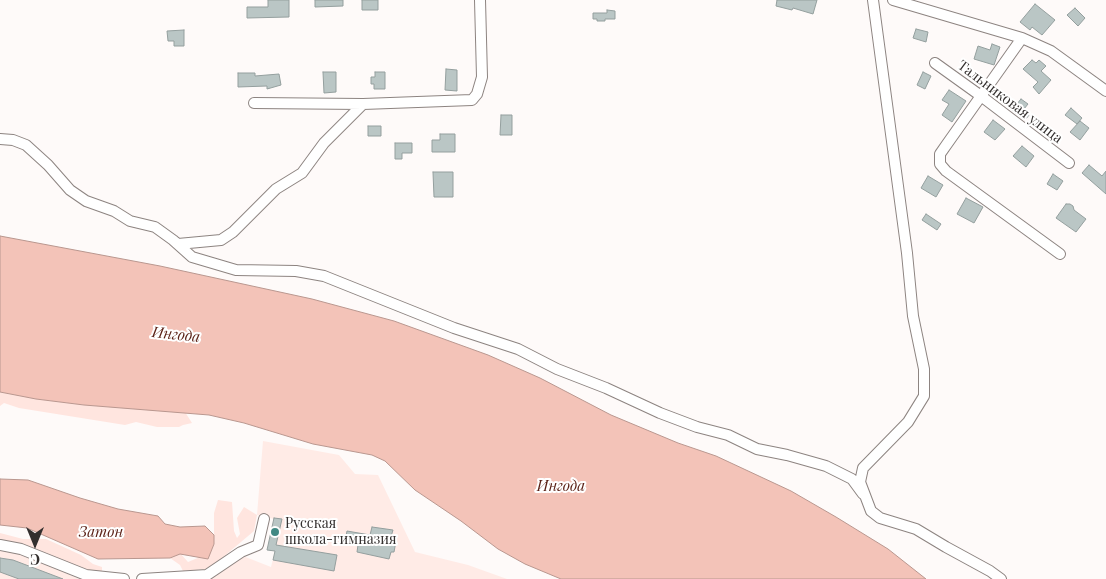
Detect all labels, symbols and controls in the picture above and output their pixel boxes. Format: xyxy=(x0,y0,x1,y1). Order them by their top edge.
street label: Тальниковая улица xyxy=(954,57,1066,147)
water label: Ингода xyxy=(151,324,201,346)
water label: Ингода xyxy=(537,477,585,495)
place label: Русская школа-гимназия xyxy=(285,516,397,548)
north arrow xyxy=(10,519,60,569)
water label: Затон xyxy=(79,523,123,541)
marker: Русская школа-гимназия xyxy=(269,526,281,538)
text: С xyxy=(30,550,40,569)

